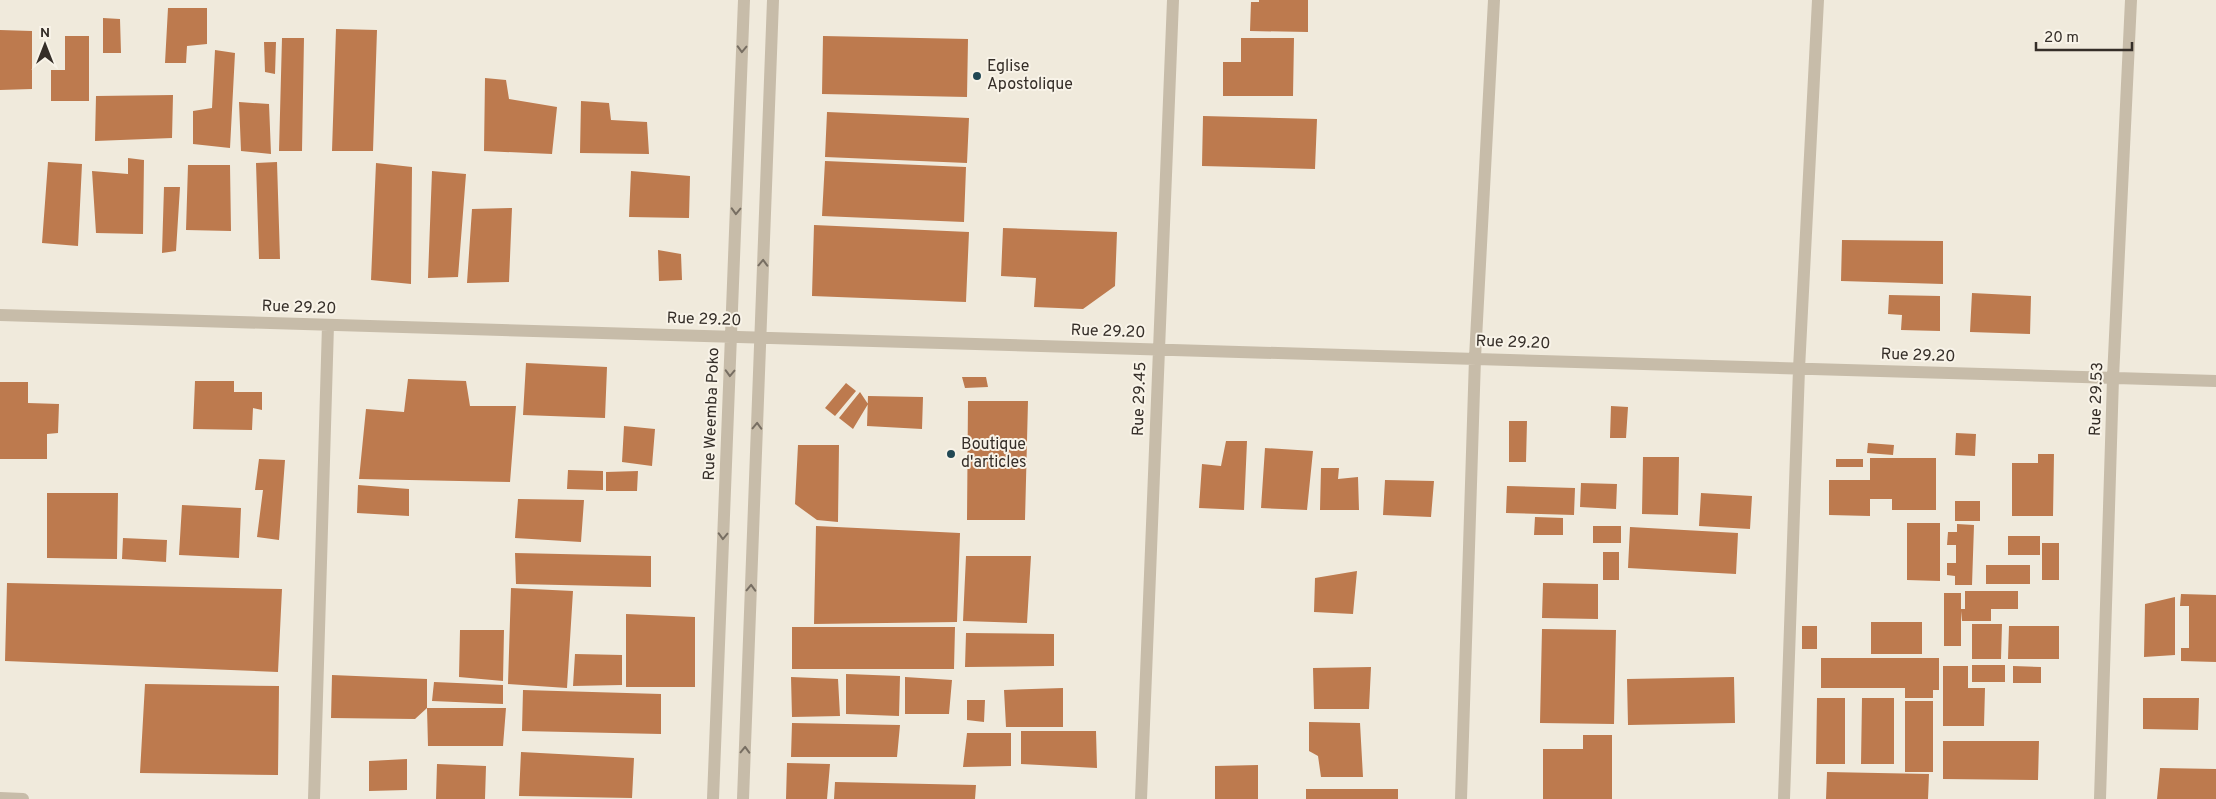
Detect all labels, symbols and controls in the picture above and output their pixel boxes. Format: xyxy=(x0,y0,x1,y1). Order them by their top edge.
north arrow xyxy=(20,20,70,70)
scale bar xyxy=(2036,20,2132,52)
text: N xyxy=(40,25,50,42)
text: 20 m xyxy=(2044,29,2079,48)
one-way arrow xyxy=(737,45,747,53)
place label: Eglise Apostolique xyxy=(987,57,1073,95)
marker: Eglise Apostolique xyxy=(971,70,983,82)
one-way arrow xyxy=(730,207,741,215)
one-way arrow xyxy=(758,259,768,266)
street label: Rue 29.20 xyxy=(261,297,337,319)
street label: Rue 29.20 xyxy=(666,309,742,331)
street label: Rue 29.20 xyxy=(1070,321,1146,343)
street label: Rue 29.20 xyxy=(1475,332,1551,354)
street label: Rue 29.20 xyxy=(1880,345,1956,367)
street label: Rue Weemba Poko xyxy=(700,347,724,481)
street label: Rue 29.45 xyxy=(1129,361,1151,437)
street label: Rue 29.53 xyxy=(2086,362,2108,436)
one-way arrow xyxy=(724,370,735,378)
one-way arrow xyxy=(752,421,762,429)
place label: Boutique d'articles xyxy=(961,435,1026,473)
marker: Boutique d'articles xyxy=(945,448,957,460)
one-way arrow xyxy=(718,532,729,540)
one-way arrow xyxy=(746,584,756,592)
one-way arrow xyxy=(740,746,750,754)

